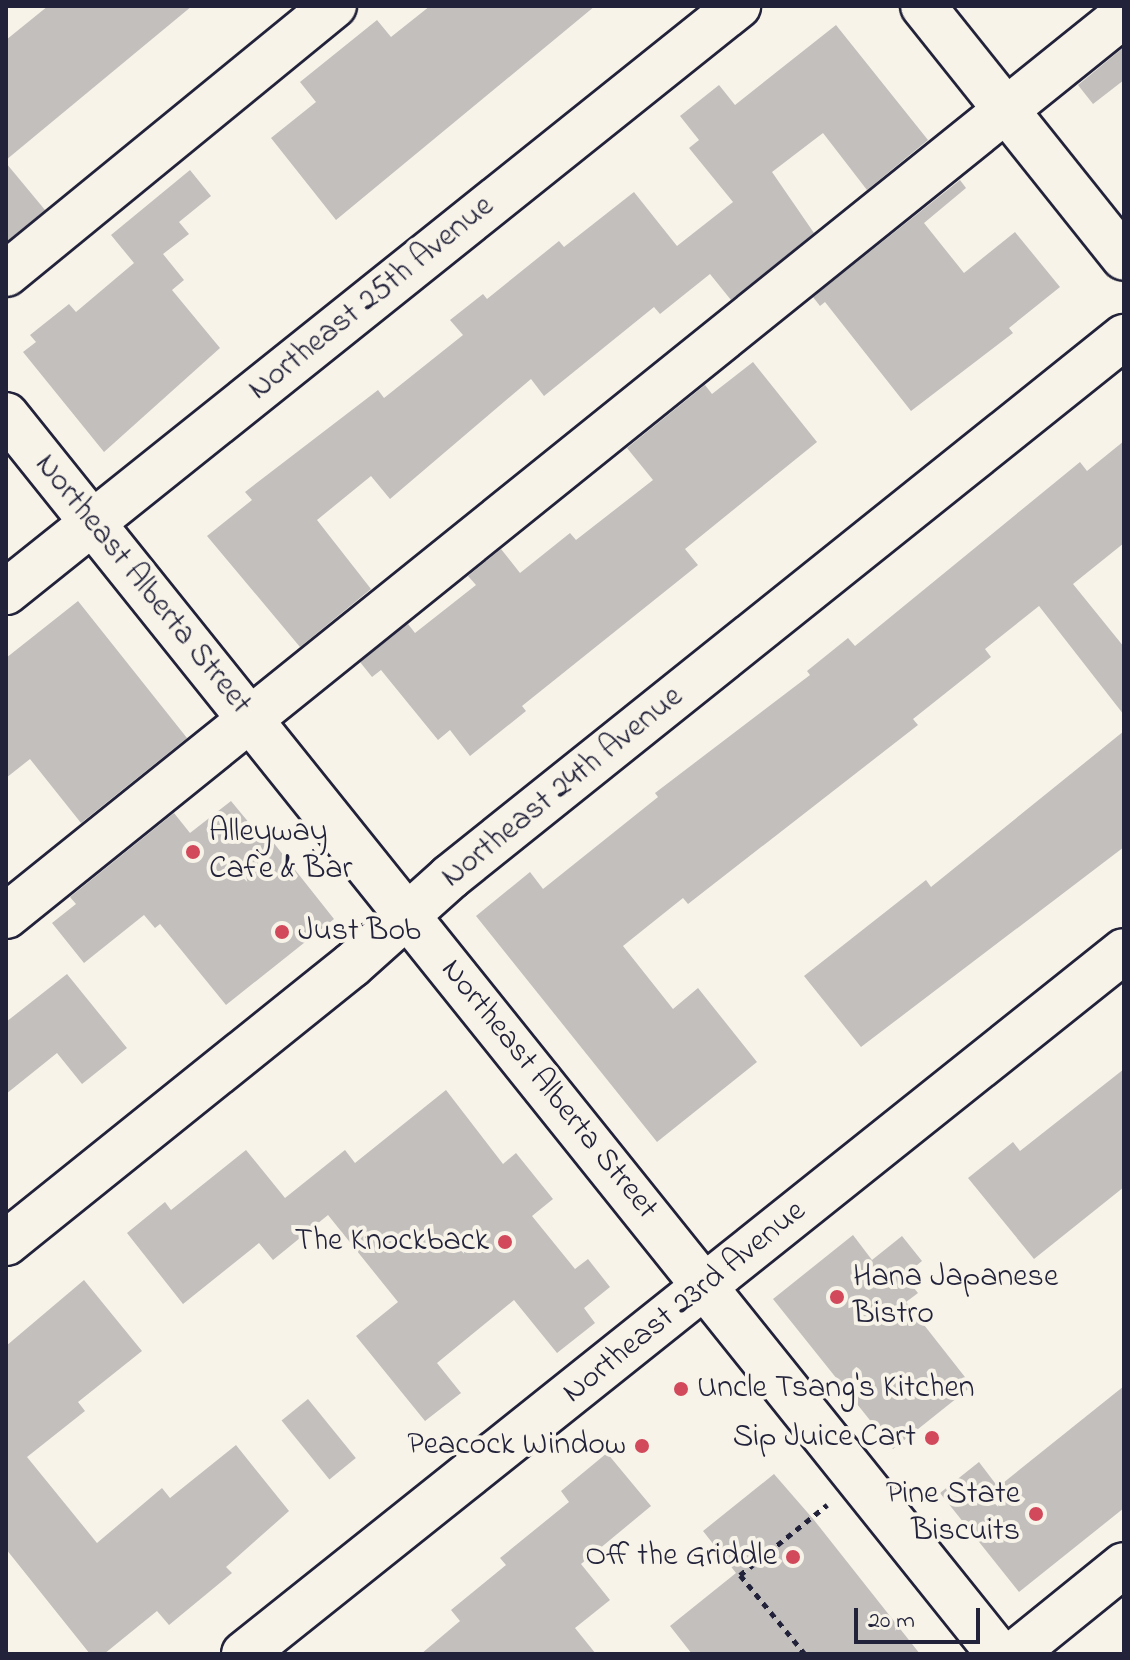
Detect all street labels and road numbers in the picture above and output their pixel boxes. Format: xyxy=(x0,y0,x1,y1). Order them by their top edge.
street label: Northeast 25th Avenue xyxy=(242,188,502,410)
street label: Northeast Alberta Street xyxy=(25,447,259,723)
street label: Northeast 24th Avenue xyxy=(435,679,691,897)
street label: Northeast Alberta Street xyxy=(431,952,665,1228)
street label: Northeast 23rd Avenue xyxy=(556,1193,814,1413)

